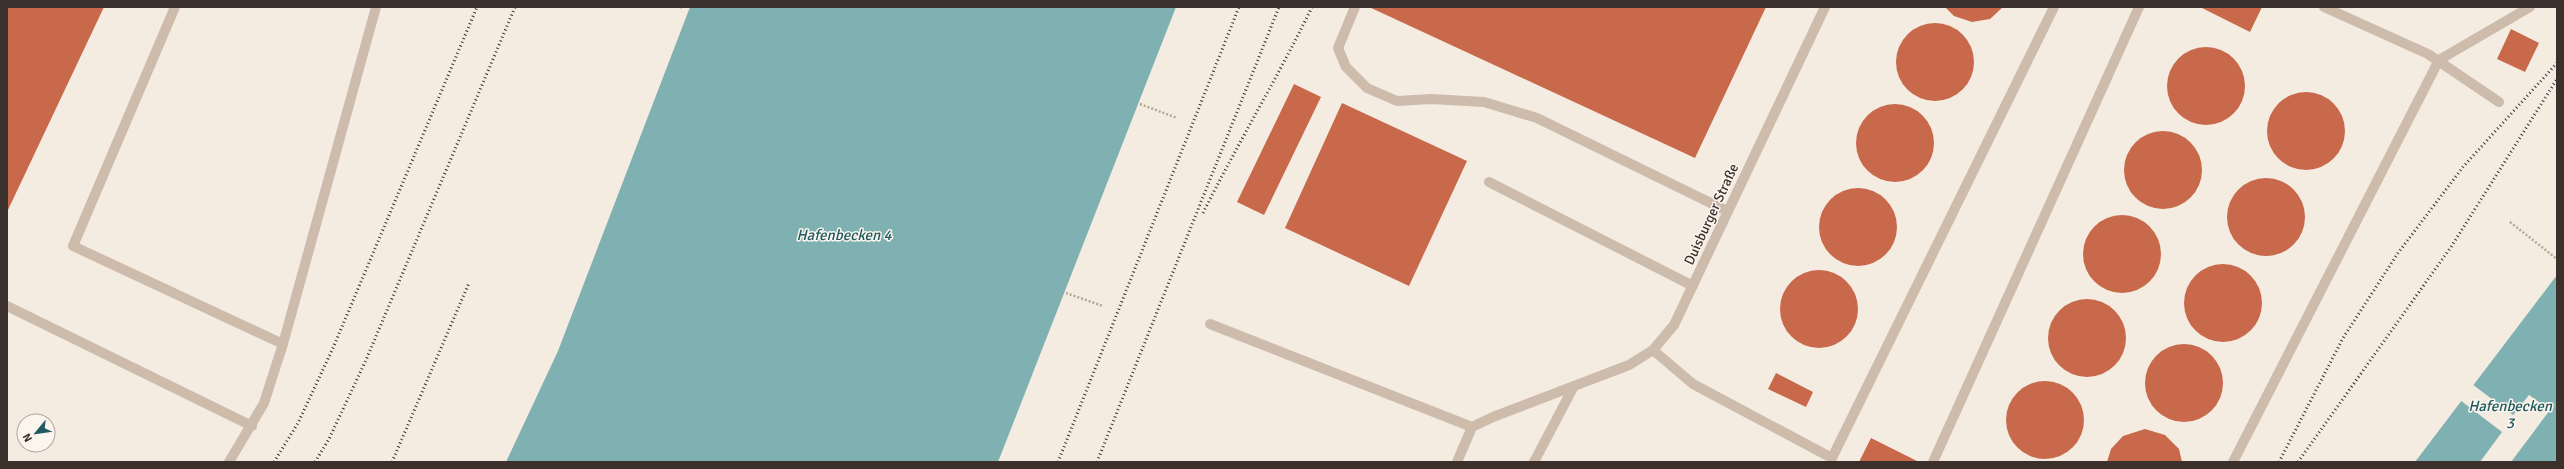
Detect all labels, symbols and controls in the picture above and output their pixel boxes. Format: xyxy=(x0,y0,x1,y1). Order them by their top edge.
street label: Duisburger Straße xyxy=(1681,161,1742,268)
water label: Hafenbecken 4 xyxy=(796,226,892,244)
water label: Hafenbecken 3 xyxy=(2468,397,2553,432)
north arrow xyxy=(16,413,56,453)
text: N xyxy=(20,431,35,444)

